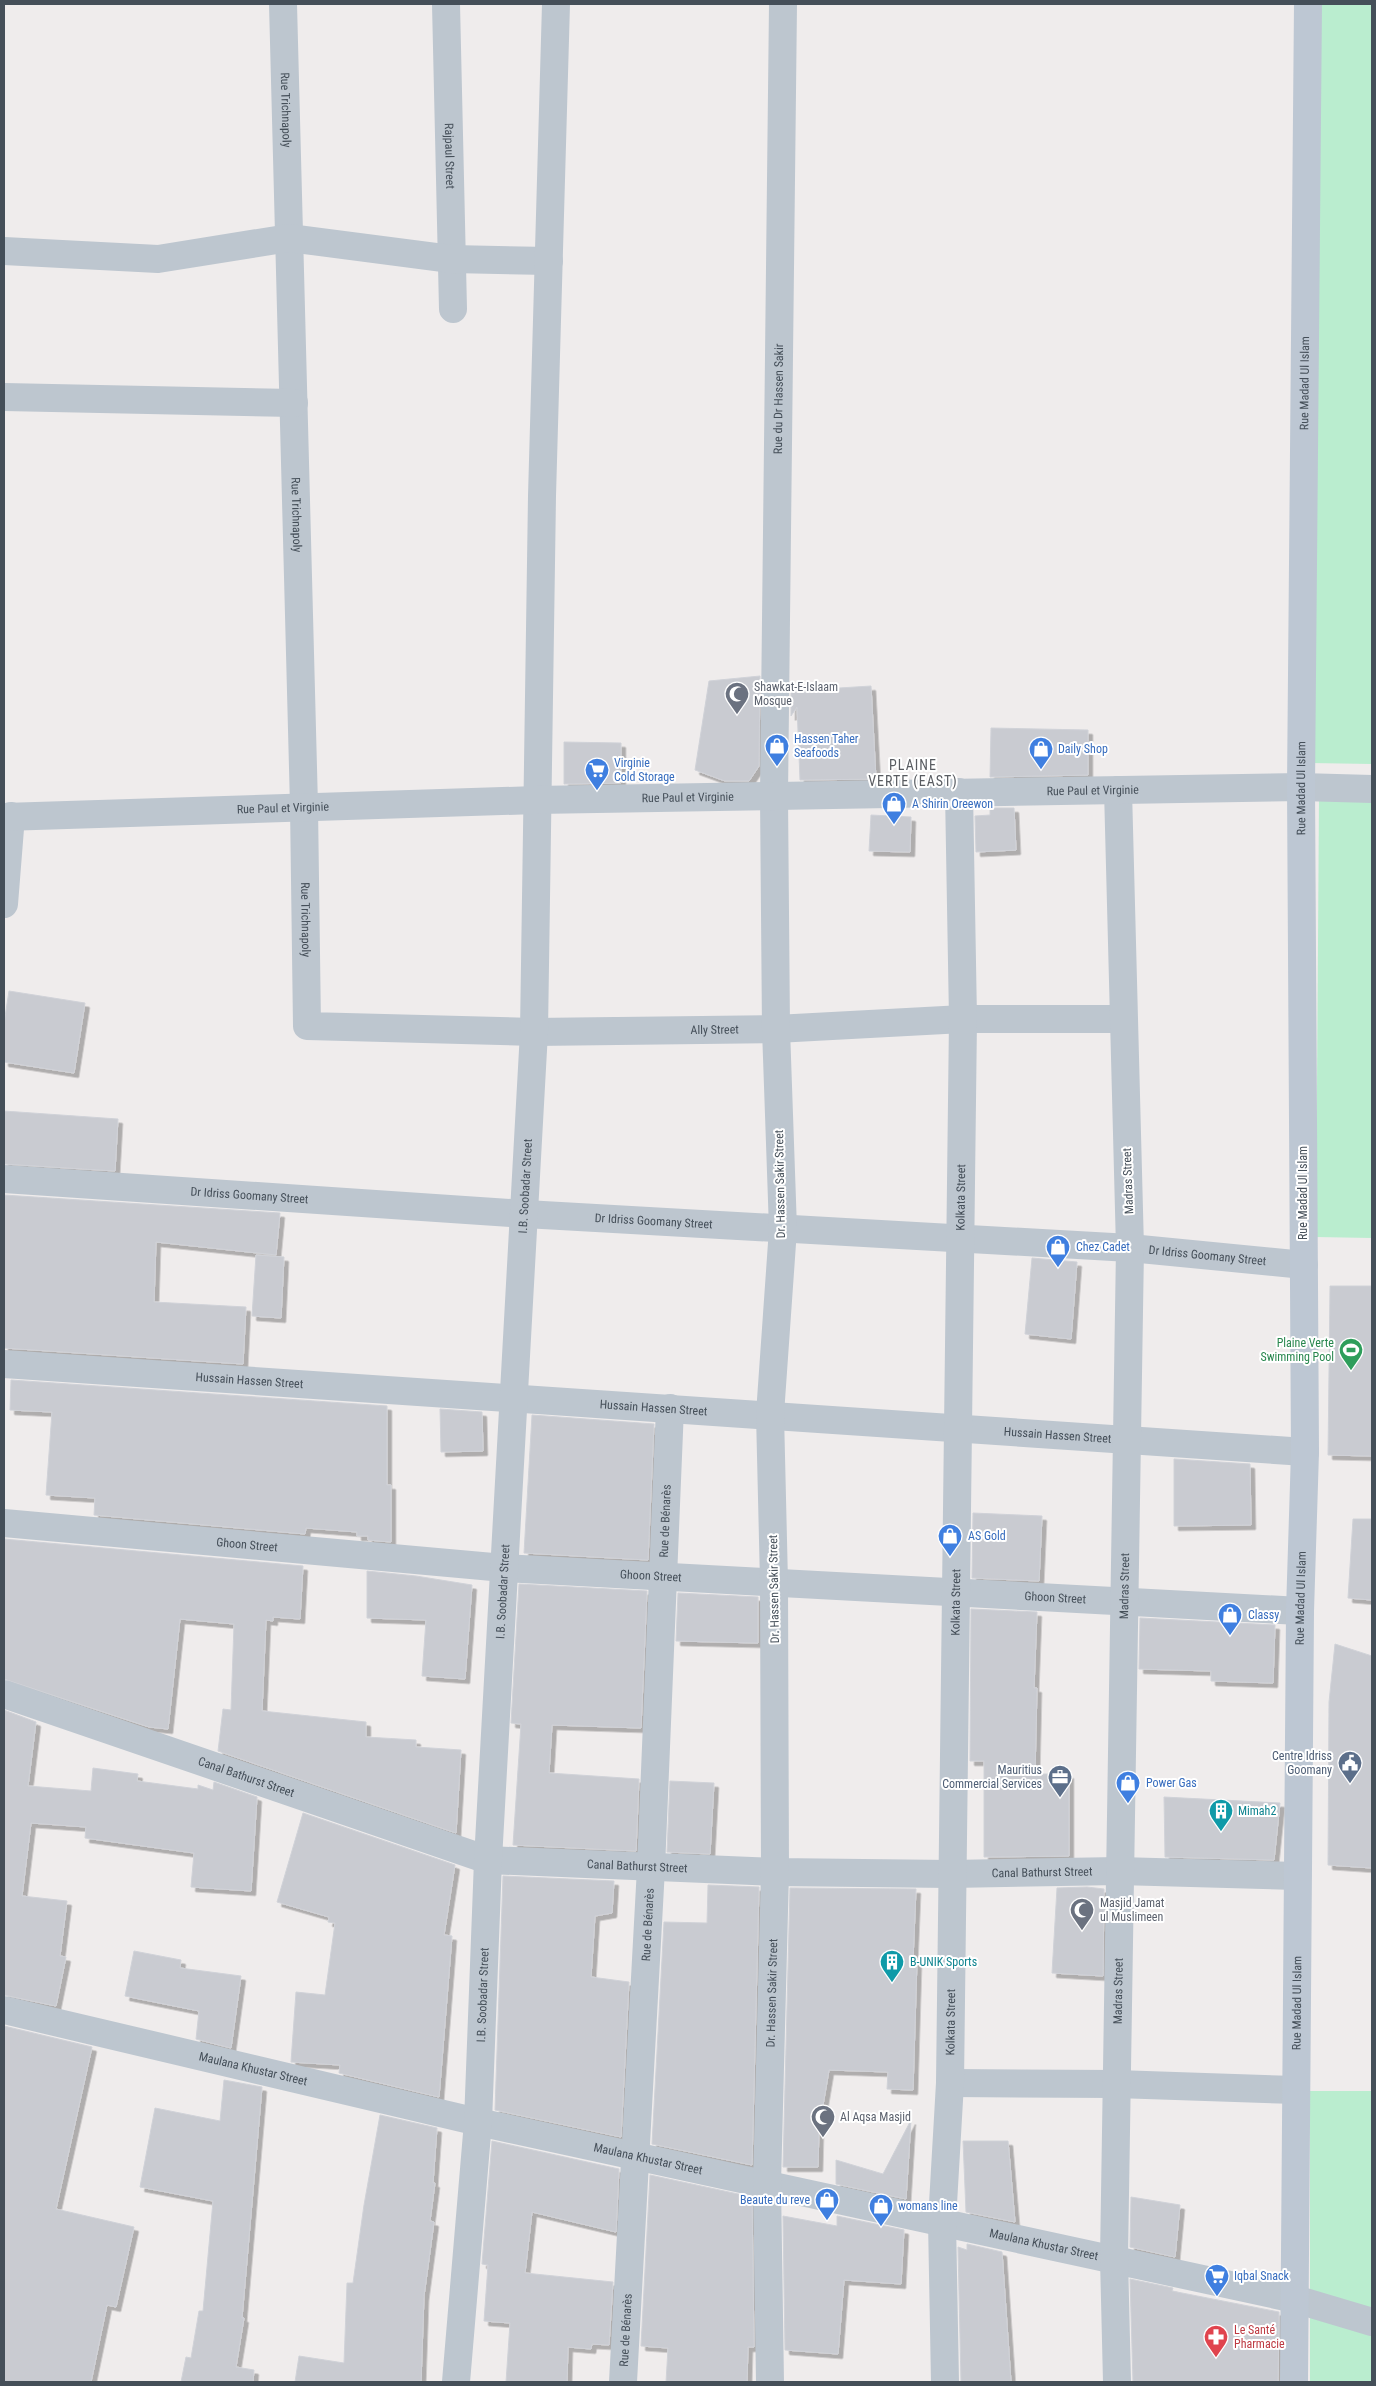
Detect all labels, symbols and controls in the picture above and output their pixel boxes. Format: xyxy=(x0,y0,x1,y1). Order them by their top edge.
street label: Rue Trichnapoly xyxy=(278,72,294,148)
street label: Rajpaul Street xyxy=(442,123,457,190)
street label: Rue Madad Ul Islam xyxy=(1297,336,1312,430)
street label: Rue du Dr Hassen Sakir xyxy=(771,343,786,454)
street label: Rue Trichnapoly xyxy=(288,477,304,553)
place label: Shawkat-E-Islaam Mosque xyxy=(754,680,838,708)
mosque icon: Shawkat-E-Islaam Mosque xyxy=(724,681,750,715)
place label: Hassen Taher Seafoods xyxy=(794,732,859,760)
shop icon: Hassen Taher Seafoods xyxy=(764,733,790,767)
shop icon: Daily Shop xyxy=(1028,736,1054,770)
street label: Rue Madad Ul Islam xyxy=(1294,741,1308,835)
place label: Daily Shop xyxy=(1058,742,1108,756)
place label: Virginie Cold Storage xyxy=(614,756,675,784)
supermarket icon: Virginie Cold Storage xyxy=(584,757,610,791)
district label: PLAINE VERTE (EAST) xyxy=(868,757,958,790)
street label: Rue Paul et Virginie xyxy=(1046,783,1139,798)
street label: Rue Paul et Virginie xyxy=(642,790,734,805)
shop icon: A Shirin Oreewon xyxy=(881,791,907,825)
place label: A Shirin Oreewon xyxy=(912,797,993,811)
street label: Rue Paul et Virginie xyxy=(237,800,330,817)
street label: Rue Trichnapoly xyxy=(298,882,313,957)
street label: Ally Street xyxy=(690,1022,739,1037)
street label: Dr. Hassen Sakir Street xyxy=(772,1129,788,1238)
street label: I.B. Soobadar Street xyxy=(516,1138,535,1234)
street label: Rue Madad Ul Islam xyxy=(1296,1146,1310,1240)
street label: Madras Street xyxy=(1120,1147,1136,1214)
street label: Kolkata Street xyxy=(953,1164,968,1231)
street label: Dr Idriss Goomany Street xyxy=(190,1185,309,1206)
street label: Dr Idriss Goomany Street xyxy=(594,1211,713,1232)
shop icon: Chez Cadet xyxy=(1045,1234,1071,1268)
place label: Chez Cadet xyxy=(1076,1240,1130,1254)
street label: Dr Idriss Goomany Street xyxy=(1148,1243,1267,1268)
place label: Plaine Verte Swimming Pool xyxy=(1261,1336,1334,1364)
sports icon: Plaine Verte Swimming Pool xyxy=(1338,1337,1364,1371)
street label: Hussain Hassen Street xyxy=(195,1370,304,1391)
street label: Hussain Hassen Street xyxy=(599,1397,708,1419)
street label: Hussain Hassen Street xyxy=(1003,1425,1112,1446)
street label: Rue de Bénarès xyxy=(657,1484,674,1558)
shop icon: AS Gold xyxy=(937,1523,963,1557)
place label: AS Gold xyxy=(968,1529,1006,1543)
street label: Dr. Hassen Sakir Street xyxy=(766,1534,782,1643)
street label: Ghoon Street xyxy=(216,1535,279,1555)
street label: I.B. Soobadar Street xyxy=(493,1543,513,1639)
street label: Rue Madad Ul Islam xyxy=(1293,1551,1309,1645)
street label: Madras Street xyxy=(1117,1552,1132,1619)
street label: Ghoon Street xyxy=(620,1567,682,1585)
street label: Kolkata Street xyxy=(948,1568,963,1636)
street label: Ghoon Street xyxy=(1024,1589,1087,1606)
shop icon: Classy xyxy=(1217,1602,1243,1636)
place label: Classy xyxy=(1248,1608,1279,1622)
place label: Centre Idriss Goomany xyxy=(1272,1749,1332,1777)
public building icon: Centre Idriss Goomany xyxy=(1337,1750,1363,1784)
street label: Canal Bathurst Street xyxy=(196,1754,296,1800)
place label: Mauritius Commercial Services xyxy=(942,1763,1042,1791)
office icon: Mauritius Commercial Services xyxy=(1047,1764,1073,1798)
shop icon: Power Gas xyxy=(1115,1770,1141,1804)
place label: Power Gas xyxy=(1146,1776,1197,1790)
building icon: Mimah2 xyxy=(1208,1798,1234,1832)
place label: Mimah2 xyxy=(1238,1804,1276,1818)
street label: Canal Bathurst Street xyxy=(587,1857,688,1875)
street label: Canal Bathurst Street xyxy=(992,1864,1093,1880)
street label: Rue de Bénarès xyxy=(639,1888,657,1962)
place label: Masjid Jamat ul Muslimeen xyxy=(1100,1896,1165,1924)
mosque icon: Masjid Jamat ul Muslimeen xyxy=(1069,1897,1095,1931)
street label: Dr. Hassen Sakir Street xyxy=(764,1938,780,2048)
street label: I.B. Soobadar Street xyxy=(474,1947,492,2043)
building icon: B-UNIK Sports xyxy=(879,1949,905,1983)
place label: B-UNIK Sports xyxy=(910,1955,977,1969)
street label: Rue Madad Ul Islam xyxy=(1290,1956,1304,2050)
street label: Madras Street xyxy=(1111,1957,1126,2024)
street label: Kolkata Street xyxy=(943,1988,958,2056)
street label: Maulana Khustar Street xyxy=(198,2049,309,2089)
mosque icon: Al Aqsa Masjid xyxy=(810,2104,836,2138)
place label: Al Aqsa Masjid xyxy=(840,2110,911,2124)
street label: Maulana Khustar Street xyxy=(592,2140,704,2178)
shop icon: Beaute du reve xyxy=(814,2187,840,2221)
place label: Beaute du reve xyxy=(740,2193,810,2207)
shop icon: womans line xyxy=(868,2193,894,2227)
place label: womans line xyxy=(898,2199,958,2213)
street label: Maulana Khustar Street xyxy=(988,2226,1100,2263)
supermarket icon: Iqbal Snack xyxy=(1204,2263,1230,2297)
place label: Iqbal Snack xyxy=(1234,2269,1290,2283)
street label: Rue de Bénarès xyxy=(617,2293,635,2367)
place label: Le Santé Pharmacie xyxy=(1234,2323,1285,2351)
pharmacy icon: Le Santé Pharmacie xyxy=(1203,2324,1229,2358)

